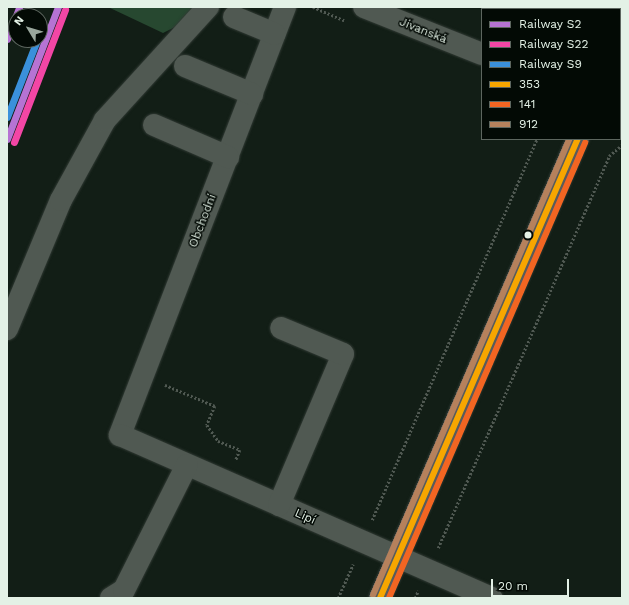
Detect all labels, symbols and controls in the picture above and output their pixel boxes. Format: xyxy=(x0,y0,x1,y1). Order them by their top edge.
north arrow xyxy=(8,8,48,48)
legend xyxy=(481,8,621,140)
text: N xyxy=(11,14,27,28)
street label: Jívanská xyxy=(397,15,449,47)
text: Railway S2 xyxy=(519,17,581,31)
text: Railway S22 xyxy=(519,37,588,51)
text: Railway S9 xyxy=(519,57,582,71)
text: 353 xyxy=(519,77,540,91)
text: 141 xyxy=(519,97,536,111)
text: 912 xyxy=(519,117,538,131)
street label: Obchodní xyxy=(186,192,220,250)
unlabelled marker xyxy=(523,230,533,240)
street label: Lipí xyxy=(292,506,318,528)
scale bar xyxy=(493,571,571,597)
text: 20 m xyxy=(498,579,528,593)

